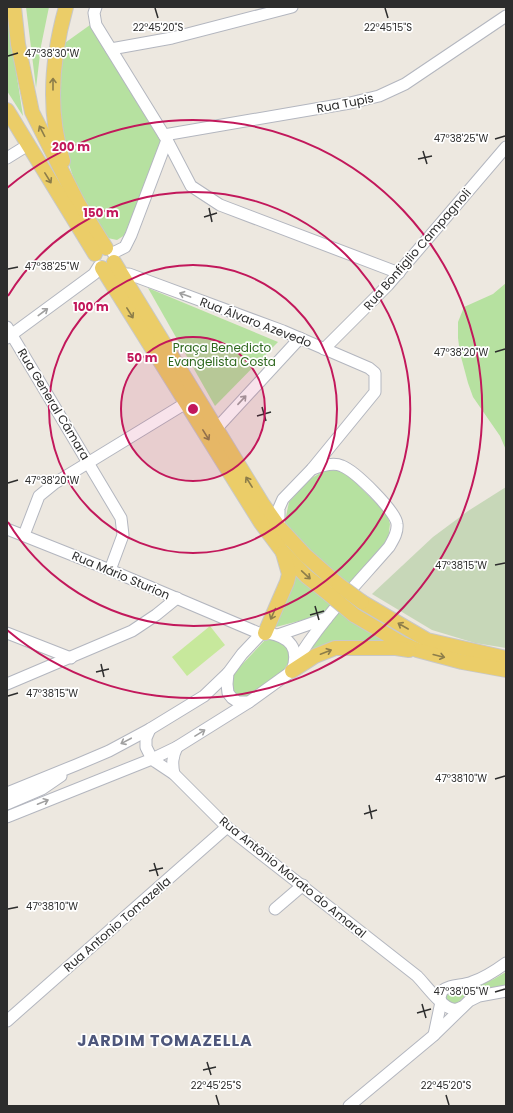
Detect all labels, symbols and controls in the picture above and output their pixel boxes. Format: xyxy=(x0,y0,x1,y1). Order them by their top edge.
text: 22°45'20"S xyxy=(133,20,183,35)
text: 22°45'15"S xyxy=(364,20,412,35)
text: 47°38'30"W xyxy=(25,46,79,61)
one-way arrow xyxy=(49,78,57,91)
street label: Rua Tupis xyxy=(315,89,375,117)
one-way arrow xyxy=(37,125,45,137)
text: 47°38'25"W xyxy=(434,131,488,146)
text: 200 m xyxy=(52,138,90,155)
one-way arrow xyxy=(45,172,53,184)
street label: Rua Bonfiglio Campagnoli xyxy=(359,184,475,314)
text: 150 m xyxy=(83,204,119,221)
text: 47°38'25"W xyxy=(25,259,79,274)
one-way arrow xyxy=(179,290,191,298)
street label: Rua Álvaro Azevedo xyxy=(198,293,315,351)
text: 100 m xyxy=(73,298,109,315)
one-way arrow xyxy=(126,307,134,318)
one-way arrow xyxy=(38,308,49,316)
park label: Praça Benedicto Evangelista Costa xyxy=(168,339,276,370)
street label: Rua General Câmara xyxy=(14,345,94,463)
text: 47°38'20"W xyxy=(434,345,488,360)
text: 50 m xyxy=(127,349,158,366)
one-way arrow xyxy=(238,395,247,405)
centre of rings xyxy=(186,402,200,416)
one-way arrow xyxy=(202,429,210,441)
text: 47°38'20"W xyxy=(25,473,79,488)
one-way arrow xyxy=(245,477,253,488)
street label: Rua Mário Sturion xyxy=(69,547,173,603)
text: 47°38'15"W xyxy=(435,558,487,573)
one-way arrow xyxy=(301,570,311,579)
one-way arrow xyxy=(269,607,276,619)
one-way arrow xyxy=(397,621,409,629)
one-way arrow xyxy=(319,647,331,655)
one-way arrow xyxy=(432,653,445,660)
text: 47°38'15"W xyxy=(26,686,78,701)
one-way arrow xyxy=(194,728,206,736)
one-way arrow xyxy=(120,738,132,746)
text: 47°38'10"W xyxy=(435,771,487,786)
one-way arrow xyxy=(37,798,49,806)
street label: Rua Antônio Morato do Amaral xyxy=(216,812,370,942)
street label: Rua Antonio Tomazella xyxy=(60,873,174,975)
text: 47°38'10"W xyxy=(26,899,78,914)
text: 47°38'05"W xyxy=(434,984,489,999)
district label: JARDIM TOMAZELLA xyxy=(77,1029,253,1052)
text: 22°45'25"S xyxy=(191,1078,241,1093)
text: 22°45'20"S xyxy=(421,1078,471,1093)

